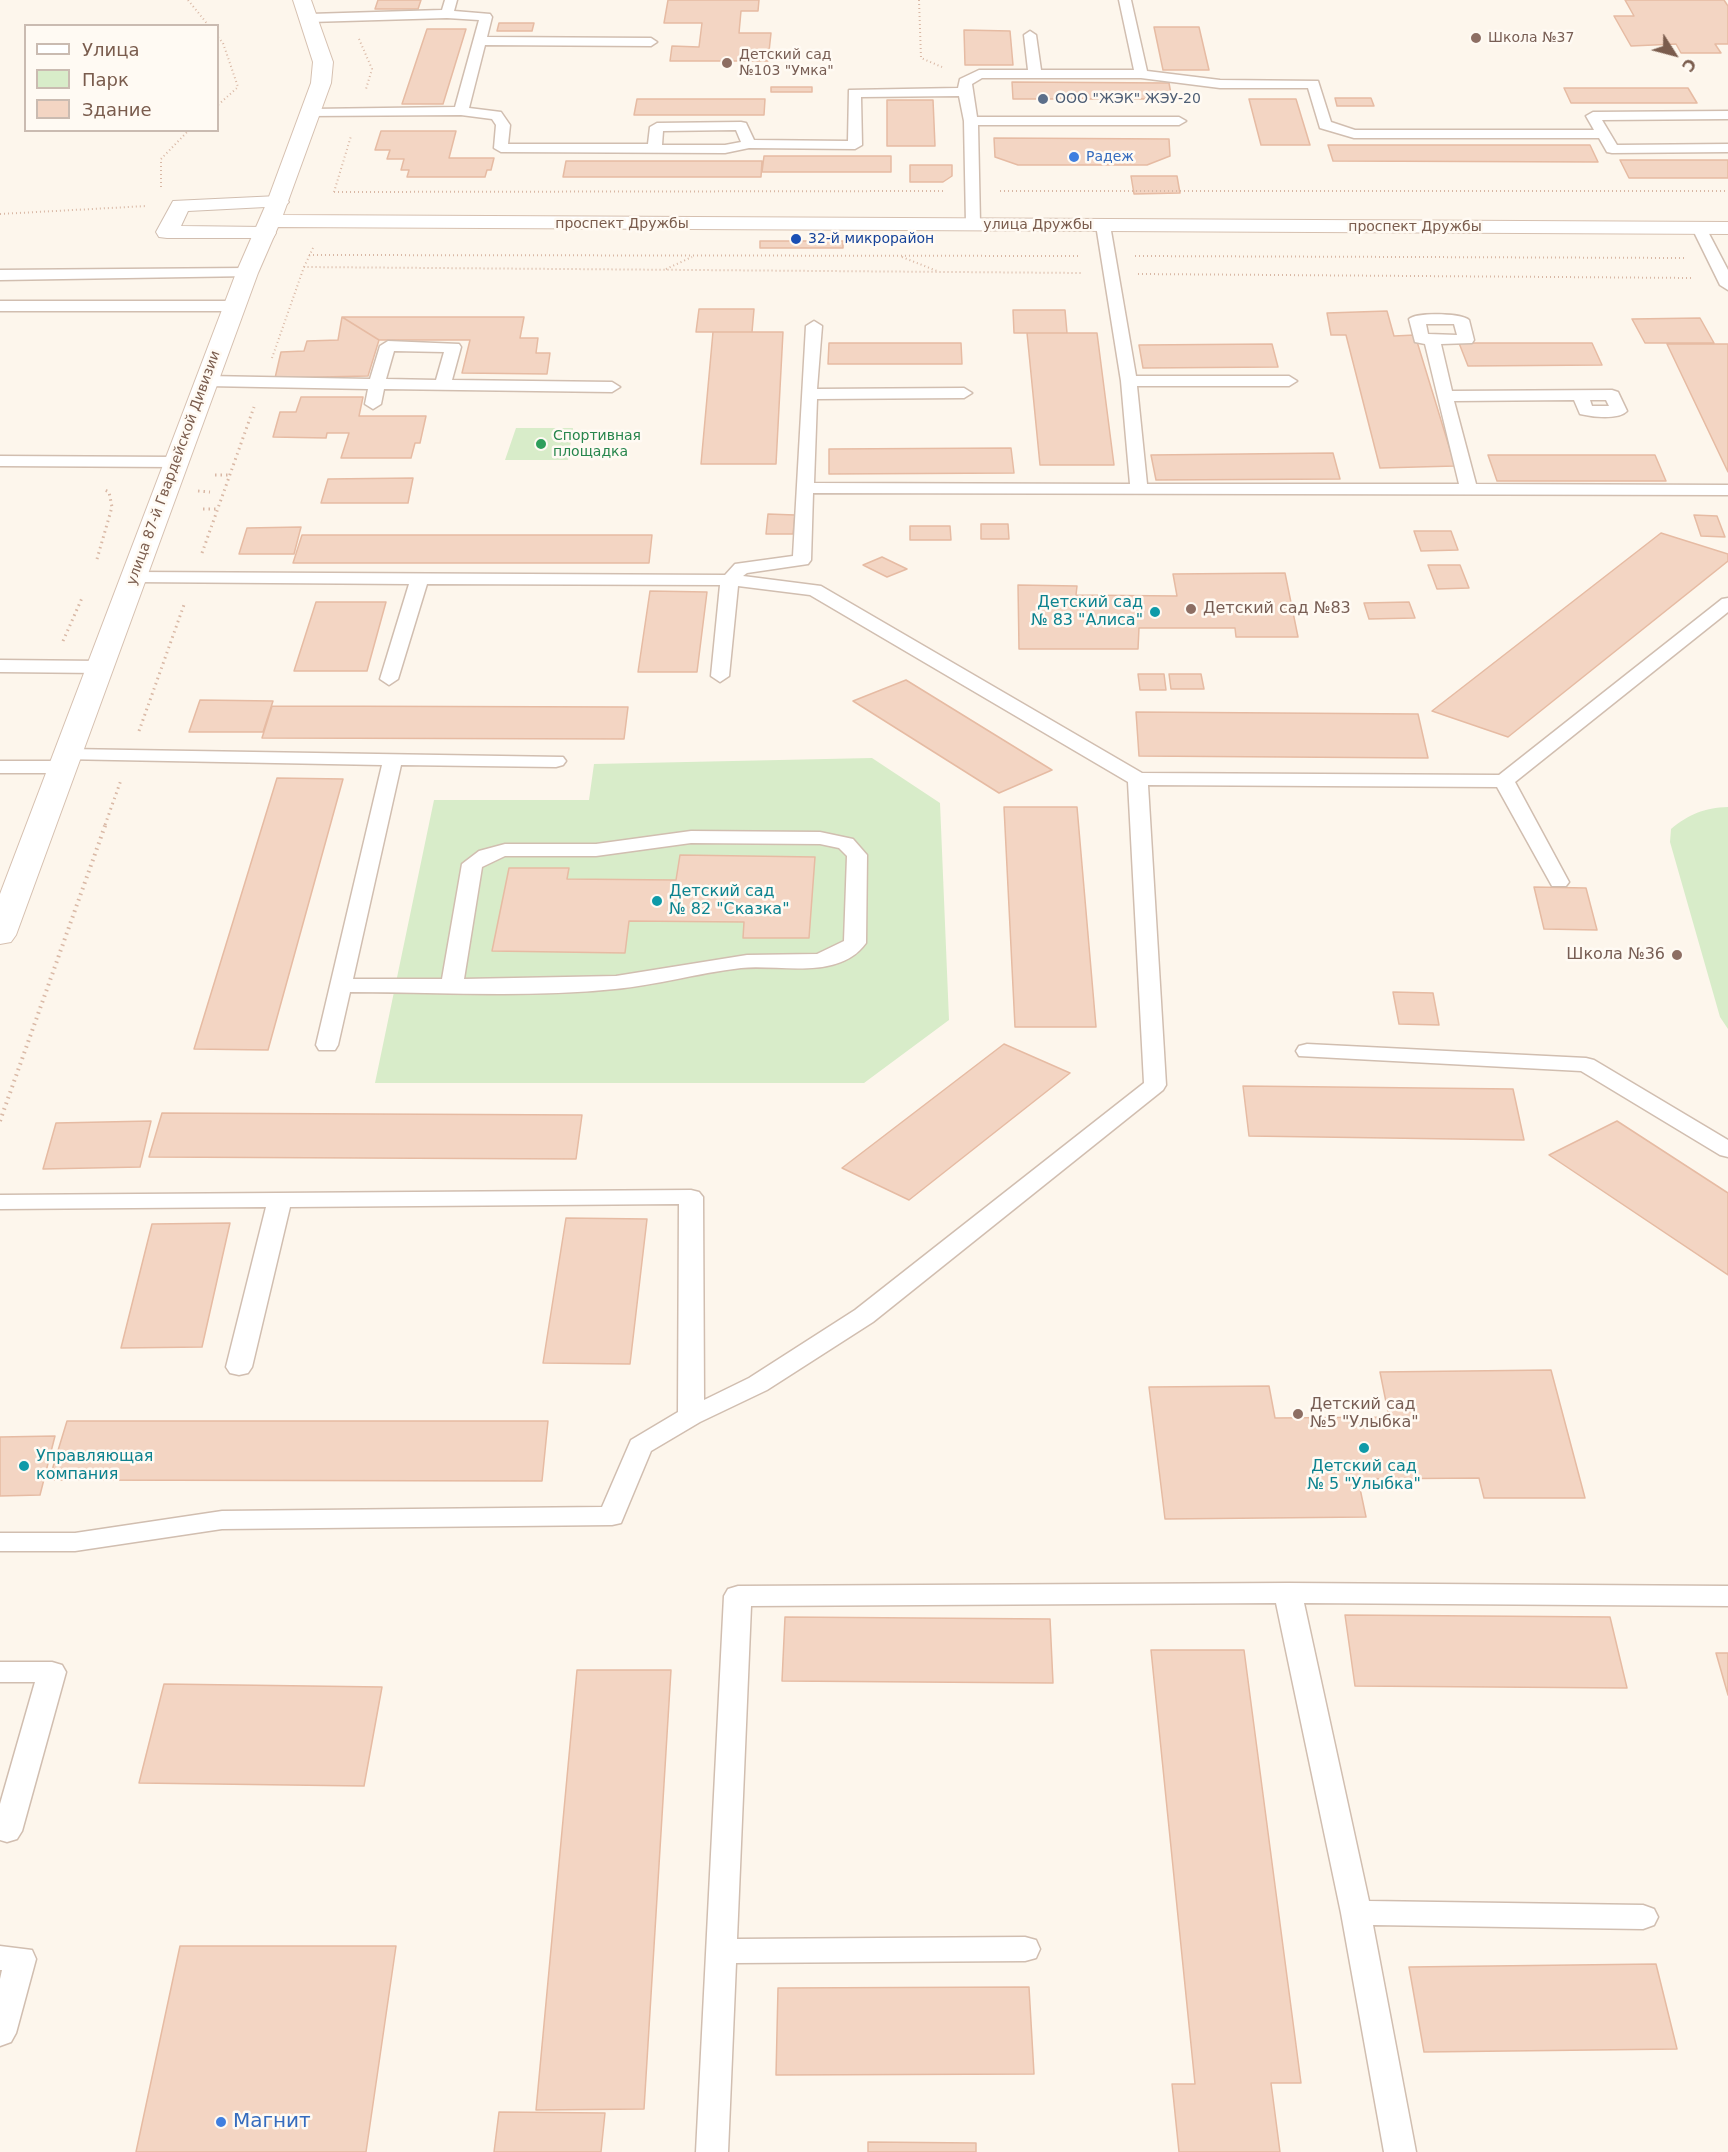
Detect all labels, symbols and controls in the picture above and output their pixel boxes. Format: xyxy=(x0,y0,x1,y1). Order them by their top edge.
legend xyxy=(24,24,219,132)
north arrow xyxy=(1644,24,1704,84)
place label: Школа №37 xyxy=(1488,30,1574,46)
marker: Школа №37 xyxy=(1469,31,1483,45)
text: Улица xyxy=(82,39,139,60)
place label: Детский сад №103 "Умка" xyxy=(739,47,834,80)
text: С xyxy=(1678,55,1700,75)
marker: Детский сад №103 "Умка" xyxy=(720,56,734,70)
text: Парк xyxy=(82,69,129,90)
place label: ООО "ЖЭК" ЖЭУ-20 xyxy=(1055,91,1201,107)
marker: ООО "ЖЭК" ЖЭУ-20 xyxy=(1036,92,1050,106)
text: Здание xyxy=(82,99,152,120)
place label: Радеж xyxy=(1086,149,1134,165)
marker: Радеж xyxy=(1067,150,1081,164)
street label: проспект Дружбы xyxy=(555,216,689,232)
street label: улица Дружбы xyxy=(983,217,1093,233)
street label: проспект Дружбы xyxy=(1348,219,1482,235)
place label: 32-й микрорайон xyxy=(808,231,934,247)
marker: 32-й микрорайон xyxy=(789,232,803,246)
street label: улица 87-й Гвардейской Дивизии xyxy=(124,348,224,588)
place label: Спортивная площадка xyxy=(553,428,641,460)
marker: Спортивная площадка xyxy=(534,437,548,451)
place label: Детский сад № 83 "Алиса" xyxy=(1031,593,1143,631)
place label: Детский сад №83 xyxy=(1203,599,1351,619)
marker: Детский сад №83 xyxy=(1184,602,1198,616)
marker: Детский сад № 83 "Алиса" xyxy=(1148,605,1162,619)
place label: Детский сад № 82 "Сказка" xyxy=(669,882,790,920)
marker: Детский сад № 82 "Сказка" xyxy=(650,894,664,908)
place label: Школа №36 xyxy=(1566,945,1665,965)
marker: Школа №36 xyxy=(1670,948,1684,962)
place label: Детский сад №5 "Улыбка" xyxy=(1310,1395,1419,1433)
marker: Детский сад №5 "Улыбка" xyxy=(1291,1407,1305,1421)
marker: Детский сад № 5 "Улыбка" xyxy=(1357,1441,1371,1455)
place label: Управляющая компания xyxy=(36,1447,153,1485)
place label: Детский сад № 5 "Улыбка" xyxy=(1307,1457,1421,1495)
marker: Управляющая компания xyxy=(17,1459,31,1473)
place label: Магнит xyxy=(233,2110,311,2134)
marker: Магнит xyxy=(214,2115,228,2129)

